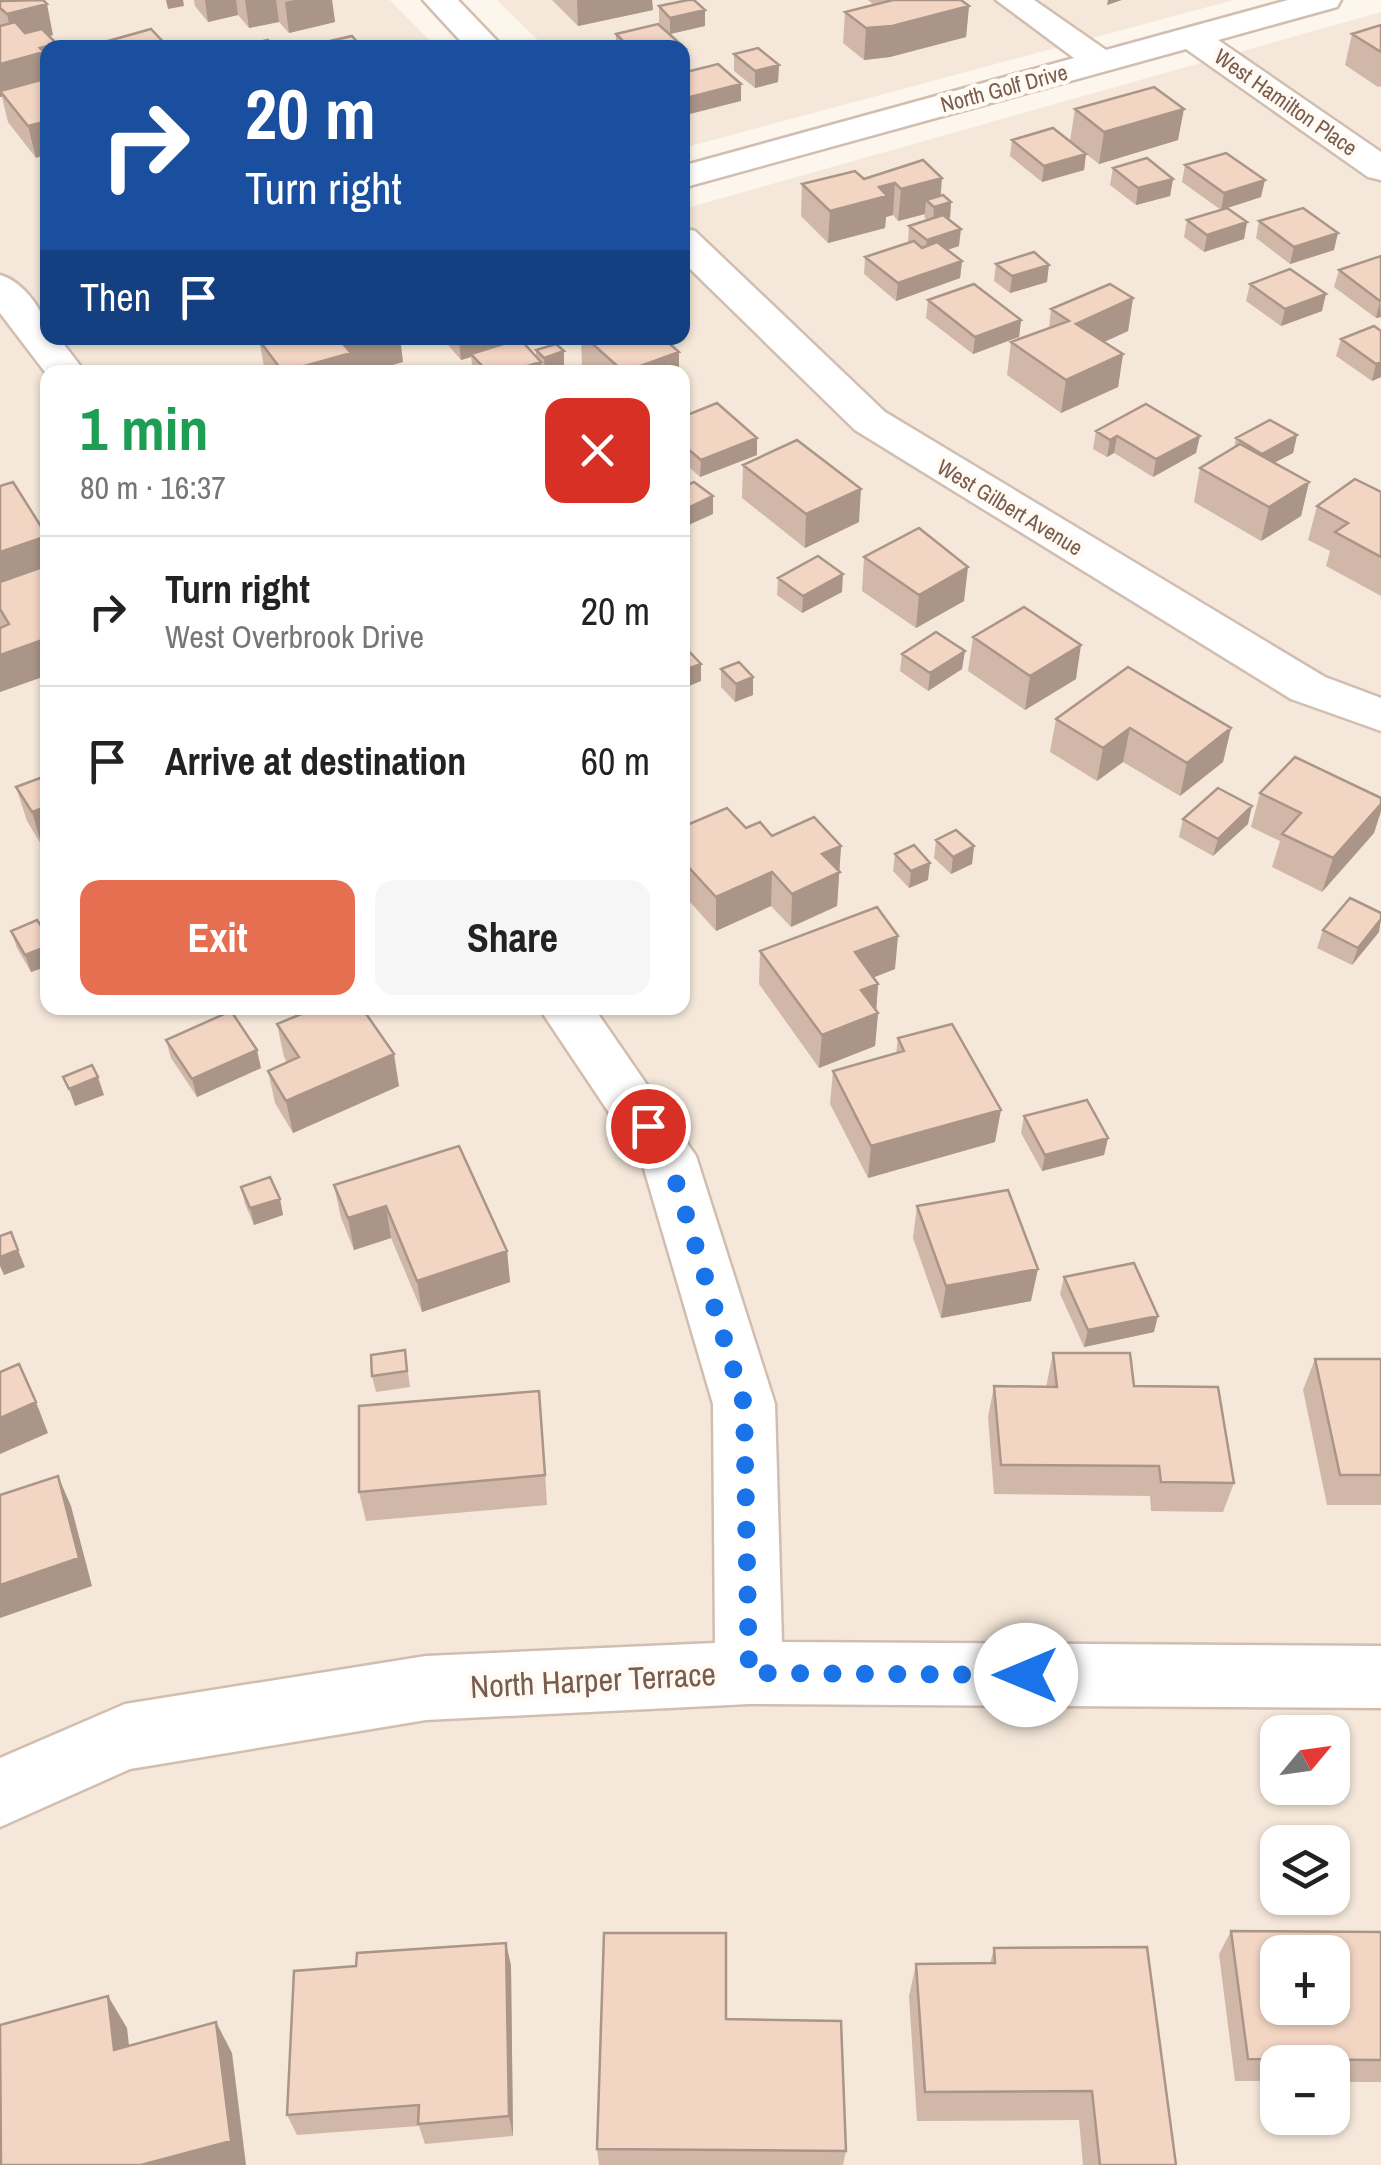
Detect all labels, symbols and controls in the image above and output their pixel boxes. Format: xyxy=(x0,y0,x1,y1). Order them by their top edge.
street label: West Hamilton Place xyxy=(1209,41,1363,163)
street label: North Golf Drive xyxy=(937,57,1071,119)
text: 20 m xyxy=(245,67,376,161)
icon: right xyxy=(80,80,210,210)
text: Turn right xyxy=(245,157,402,218)
icon: arrive xyxy=(171,270,226,325)
text: Then xyxy=(80,272,151,323)
text: 1 min xyxy=(80,388,209,469)
button: close xyxy=(545,398,650,503)
street label: West Gilbert Avenue xyxy=(932,452,1088,562)
text: 80 m · 16:37 xyxy=(80,466,226,509)
text: Turn right xyxy=(165,564,310,615)
icon: right xyxy=(80,584,135,639)
text: 20 m xyxy=(581,586,650,637)
text: West Overbrook Drive xyxy=(165,615,424,658)
icon: arrive xyxy=(80,734,135,789)
text: Arrive at destination xyxy=(165,736,466,787)
text: 60 m xyxy=(581,736,650,787)
button: Exit xyxy=(80,880,355,995)
button: Share xyxy=(375,880,650,995)
pin xyxy=(606,1084,691,1169)
icon: arrive xyxy=(621,1099,676,1154)
position arrow xyxy=(974,1623,1078,1727)
street label: North Harper Terrace xyxy=(469,1652,717,1708)
north arrow xyxy=(1260,1715,1350,1805)
map controls xyxy=(1260,1715,1350,2135)
button: layers xyxy=(1260,1825,1350,1915)
button: + xyxy=(1260,1935,1350,2025)
button: − xyxy=(1260,2045,1350,2135)

